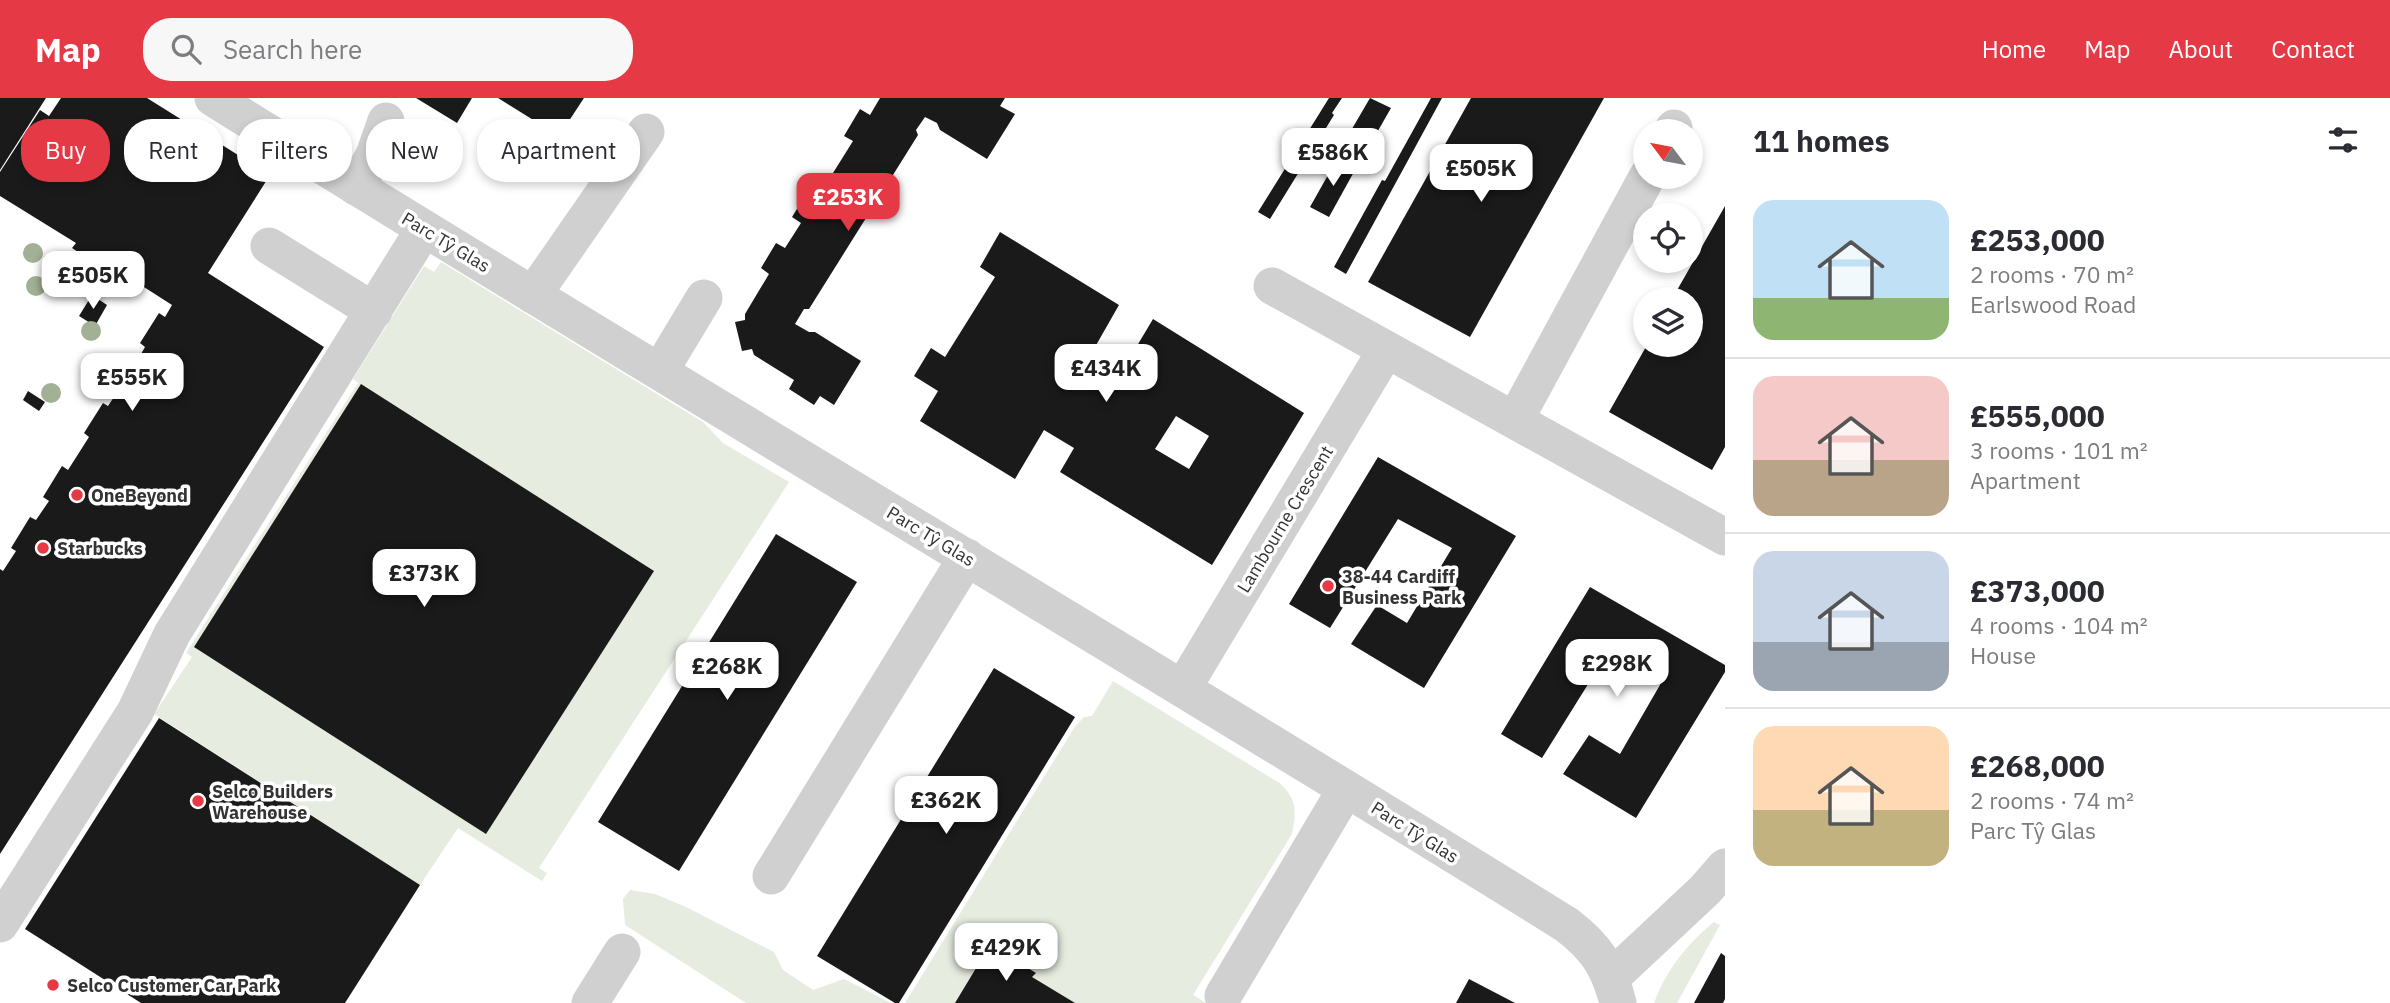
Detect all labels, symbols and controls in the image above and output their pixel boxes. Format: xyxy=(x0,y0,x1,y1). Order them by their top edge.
search box xyxy=(143,18,633,81)
text: Map xyxy=(35,28,101,71)
icon: search xyxy=(167,30,205,68)
text: Search here xyxy=(223,32,362,66)
text: Home xyxy=(1982,33,2046,65)
text: Map xyxy=(2084,33,2130,65)
text: About xyxy=(2168,33,2233,65)
text: Contact xyxy=(2271,33,2355,65)
chip: Buy xyxy=(21,119,110,182)
chip: Rent xyxy=(124,119,223,182)
chip: Filters xyxy=(237,119,352,182)
chip: New xyxy=(366,119,463,182)
chip: Apartment xyxy=(477,119,640,182)
north arrow xyxy=(1633,119,1703,189)
map controls xyxy=(1633,119,1703,357)
text: 11 homes xyxy=(1753,121,1890,160)
icon: filters xyxy=(2324,121,2362,159)
pin: £586K xyxy=(1284,129,1382,188)
text: £586K xyxy=(1298,136,1368,166)
pin: £505K xyxy=(1432,144,1530,204)
text: £505K xyxy=(1446,152,1516,182)
pin: £253K xyxy=(799,174,897,233)
text: £253K xyxy=(813,181,883,211)
button: locate xyxy=(1633,203,1703,273)
street label: Parc Tŷ Glas xyxy=(398,207,494,277)
text: £253,000 xyxy=(1970,220,2105,259)
icon: home xyxy=(1809,228,1893,312)
pin: £505K xyxy=(44,252,142,311)
text: £505K xyxy=(58,259,128,289)
text: 2 rooms · 70 m² xyxy=(1970,259,2134,289)
button: layers xyxy=(1633,287,1703,357)
text: Earlswood Road xyxy=(1970,289,2136,319)
pin: £434K xyxy=(1057,344,1155,404)
text: £434K xyxy=(1071,352,1141,382)
pin: £555K xyxy=(83,354,181,413)
text: £555K xyxy=(97,361,167,391)
text: £555,000 xyxy=(1970,396,2105,435)
icon: home xyxy=(1809,404,1893,488)
text: 3 rooms · 101 m² xyxy=(1970,435,2148,465)
street label: Lambourne Crescent xyxy=(1232,441,1338,597)
text: Apartment xyxy=(1970,465,2081,495)
place label: OneBeyond xyxy=(91,484,188,507)
marker: OneBeyond xyxy=(69,487,85,503)
street label: Parc Tŷ Glas xyxy=(883,501,979,571)
place label: Starbucks xyxy=(57,537,143,560)
marker: Starbucks xyxy=(35,540,51,556)
pin: £373K xyxy=(375,550,473,609)
text: £373K xyxy=(389,557,459,587)
place label: 38-44 Cardiff Business Park xyxy=(1342,565,1462,609)
text: £373,000 xyxy=(1970,571,2105,610)
marker: 38-44 Cardiff Business Park xyxy=(1320,578,1336,594)
icon: home xyxy=(1809,579,1893,663)
text: 4 rooms · 104 m² xyxy=(1970,610,2148,640)
pin: £298K xyxy=(1568,640,1666,699)
text: House xyxy=(1970,640,2036,670)
pin: £268K xyxy=(678,642,776,702)
text: £298K xyxy=(1582,647,1652,677)
text: £268K xyxy=(692,650,762,680)
text: £268,000 xyxy=(1970,746,2105,785)
icon: home xyxy=(1809,754,1893,838)
pin: £362K xyxy=(897,776,995,836)
place label: Selco Builders Warehouse xyxy=(212,780,333,824)
text: £362K xyxy=(911,784,981,814)
text: 2 rooms · 74 m² xyxy=(1970,785,2134,815)
marker: Selco Builders Warehouse xyxy=(190,793,206,809)
street label: Parc Tŷ Glas xyxy=(1367,796,1463,868)
text: Parc Tŷ Glas xyxy=(1970,815,2096,845)
pin: £429K xyxy=(957,924,1055,983)
text: £429K xyxy=(971,931,1041,961)
place label: Selco Customer Car Park xyxy=(67,974,277,997)
marker: Selco Customer Car Park xyxy=(45,977,61,993)

